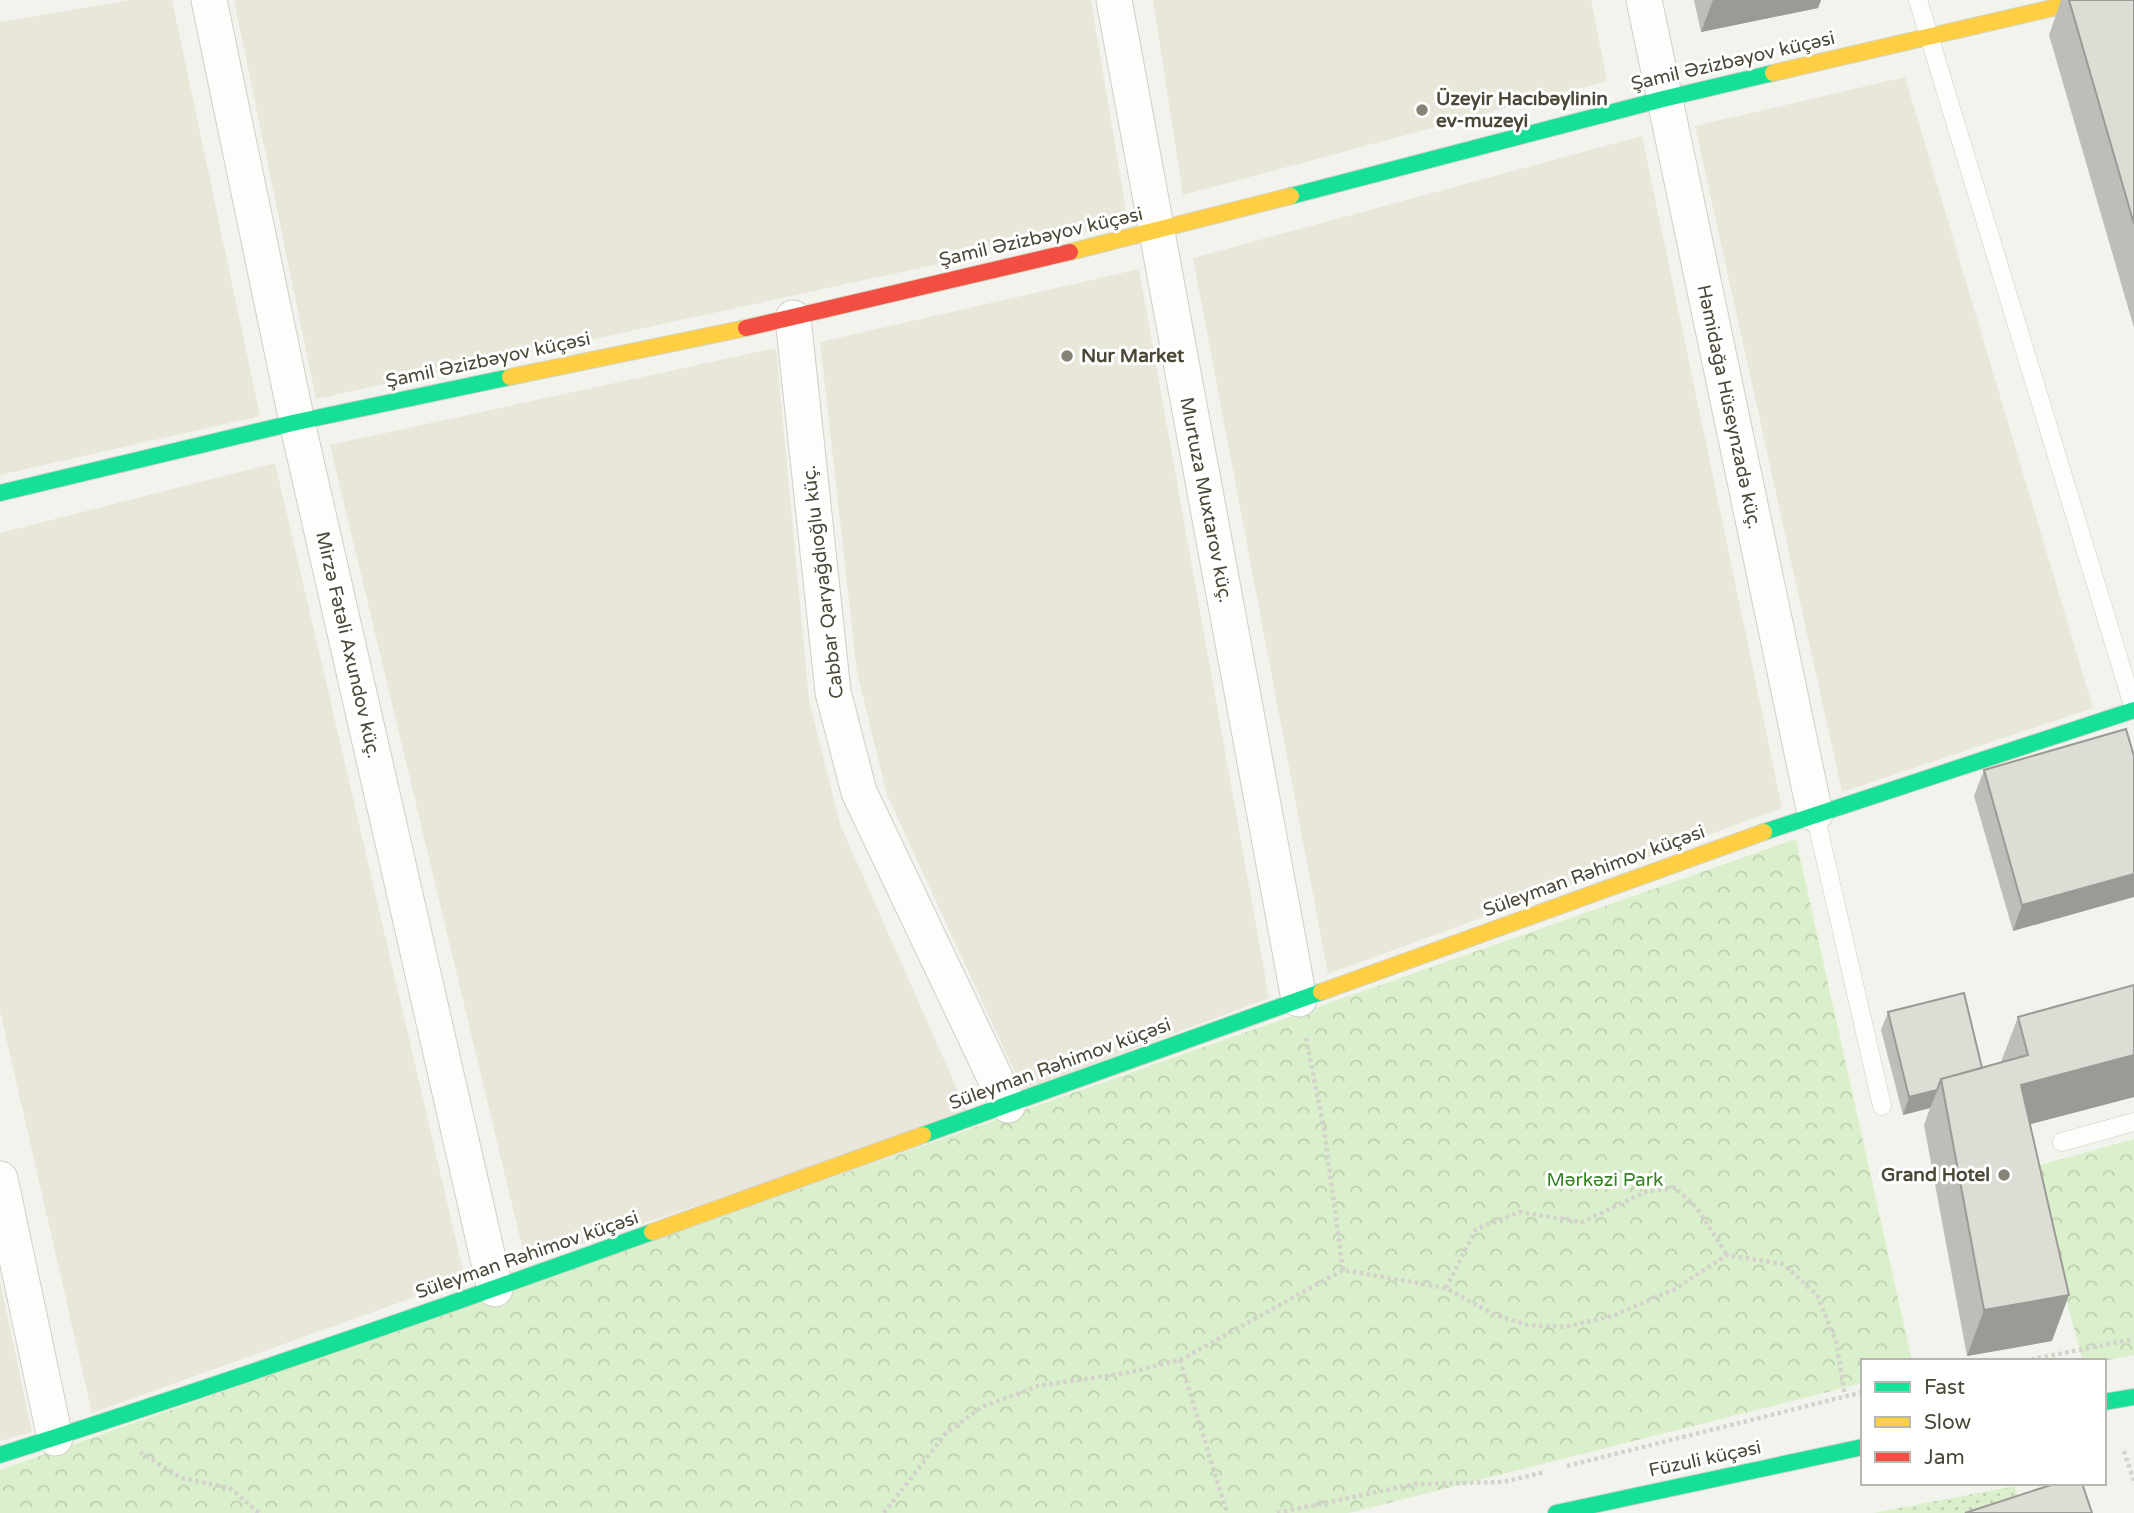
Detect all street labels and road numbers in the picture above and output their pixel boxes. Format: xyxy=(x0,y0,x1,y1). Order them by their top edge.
street label: Şamil Əzizbəyov küçəsi xyxy=(1629,27,1837,95)
street label: Şamil Əzizbəyov küçəsi xyxy=(937,203,1145,271)
street label: Həmidağa Hüseynzadə küç. xyxy=(1692,283,1766,531)
street label: Şamil Əzizbəyov küçəsi xyxy=(384,328,592,392)
street label: Murtuza Muxtarov küç. xyxy=(1175,395,1237,605)
street label: Cabbar Qaryağdıoğlu küç. xyxy=(798,464,848,700)
street label: Mirzə Fətəli Axundov küç. xyxy=(311,529,385,761)
street label: Süleyman Rəhimov küçəsi xyxy=(1480,821,1708,921)
street label: Süleyman Rəhimov küçəsi xyxy=(946,1014,1174,1114)
street label: Süleyman Rəhimov küçəsi xyxy=(413,1206,641,1304)
street label: Füzuli küçəsi xyxy=(1647,1436,1763,1482)

